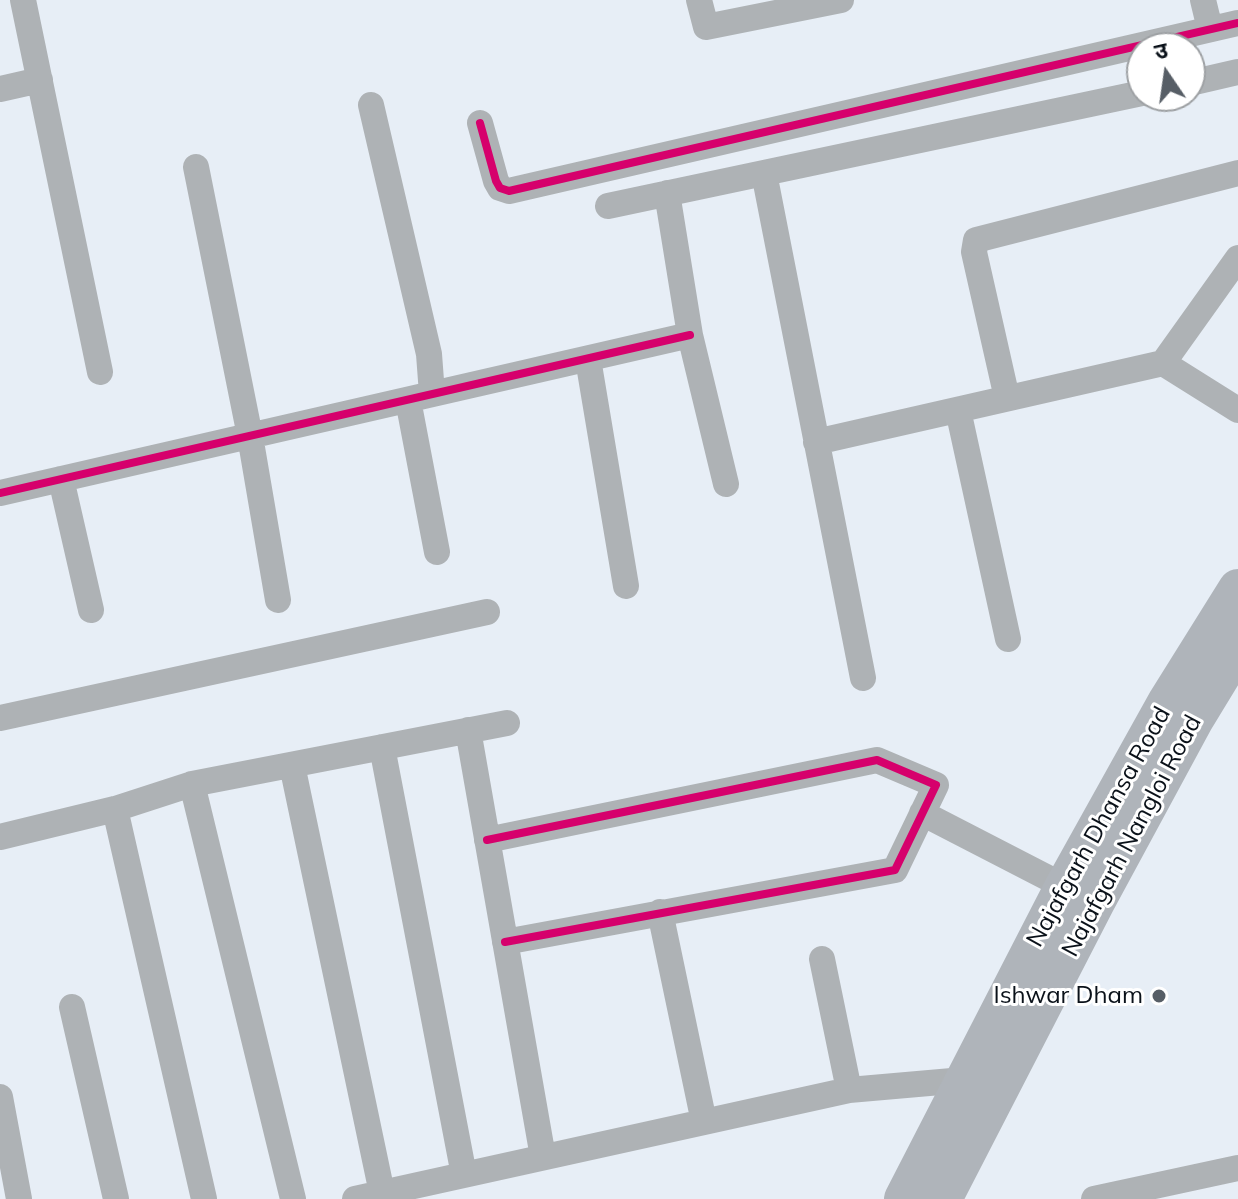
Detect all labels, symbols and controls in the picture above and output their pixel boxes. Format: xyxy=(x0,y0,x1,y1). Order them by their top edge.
north arrow xyxy=(1126,32,1206,112)
text: उ xyxy=(1152,35,1170,66)
street label: Najafgarh Dhansa Road xyxy=(1021,702,1177,952)
street label: Najafgarh Nangloi Road xyxy=(1056,710,1208,962)
place label: Ishwar Dham xyxy=(993,982,1143,1010)
marker: Ishwar Dham xyxy=(1150,987,1168,1005)

